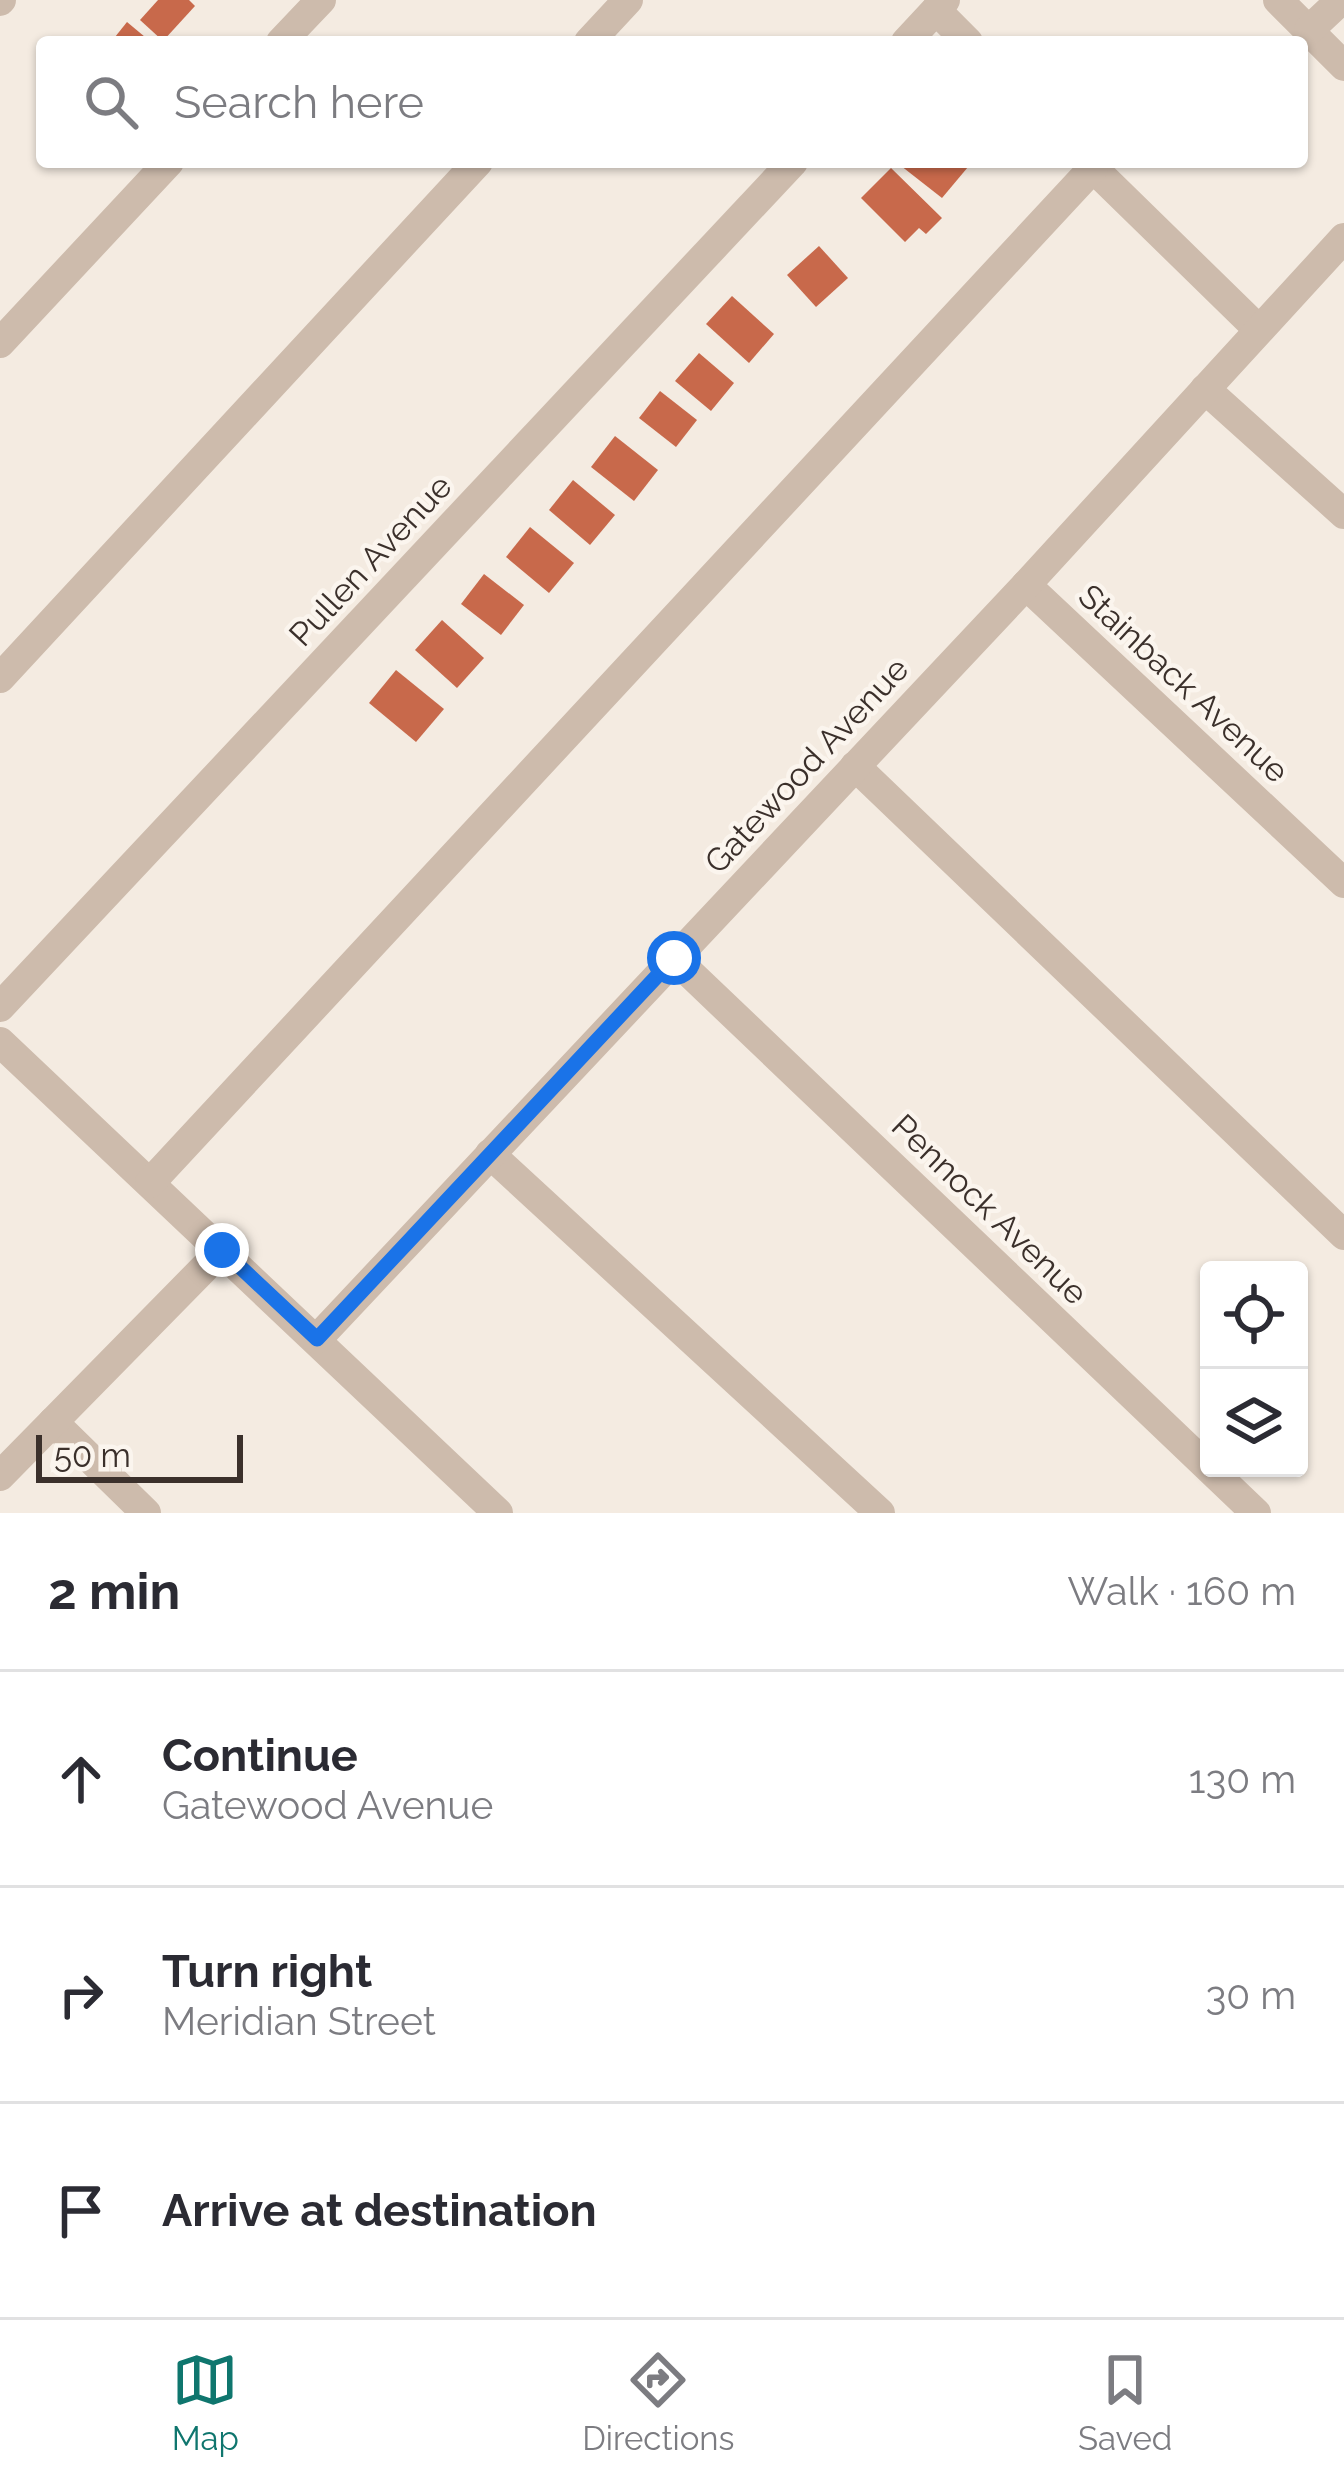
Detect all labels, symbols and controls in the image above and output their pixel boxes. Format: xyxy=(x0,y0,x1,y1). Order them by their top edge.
search box xyxy=(36,36,1308,168)
icon: search xyxy=(78,69,144,135)
text: Search here xyxy=(174,76,424,129)
street label: Pullen Avenue xyxy=(281,467,460,654)
street label: Stainback Avenue xyxy=(1071,576,1297,791)
street label: Gatewood Avenue xyxy=(696,650,916,881)
route start xyxy=(647,931,701,985)
street label: Pennock Avenue xyxy=(884,1106,1095,1312)
route end xyxy=(195,1223,249,1277)
map controls xyxy=(1200,1261,1308,1477)
button: locate xyxy=(1200,1261,1308,1369)
button: layers xyxy=(1200,1369,1308,1477)
scale bar xyxy=(36,1429,243,1482)
text: 50 m xyxy=(54,1436,131,1475)
text: 2 min xyxy=(48,1561,180,1621)
text: Walk · 160 m xyxy=(1068,1568,1296,1614)
text: Continue xyxy=(162,1729,358,1782)
icon: ahead xyxy=(48,1746,114,1812)
text: 130 m xyxy=(1189,1756,1296,1802)
text: Gatewood Avenue xyxy=(162,1782,493,1828)
text: Turn right xyxy=(162,1945,372,1998)
icon: right xyxy=(48,1962,114,2028)
text: 30 m xyxy=(1206,1972,1296,2018)
text: Meridian Street xyxy=(162,1998,436,2044)
icon: arrive xyxy=(48,2178,114,2244)
text: Arrive at destination xyxy=(162,2184,597,2237)
tab: Map xyxy=(172,2347,239,2458)
tab: Directions xyxy=(582,2347,735,2458)
tab: Saved xyxy=(1078,2347,1172,2458)

